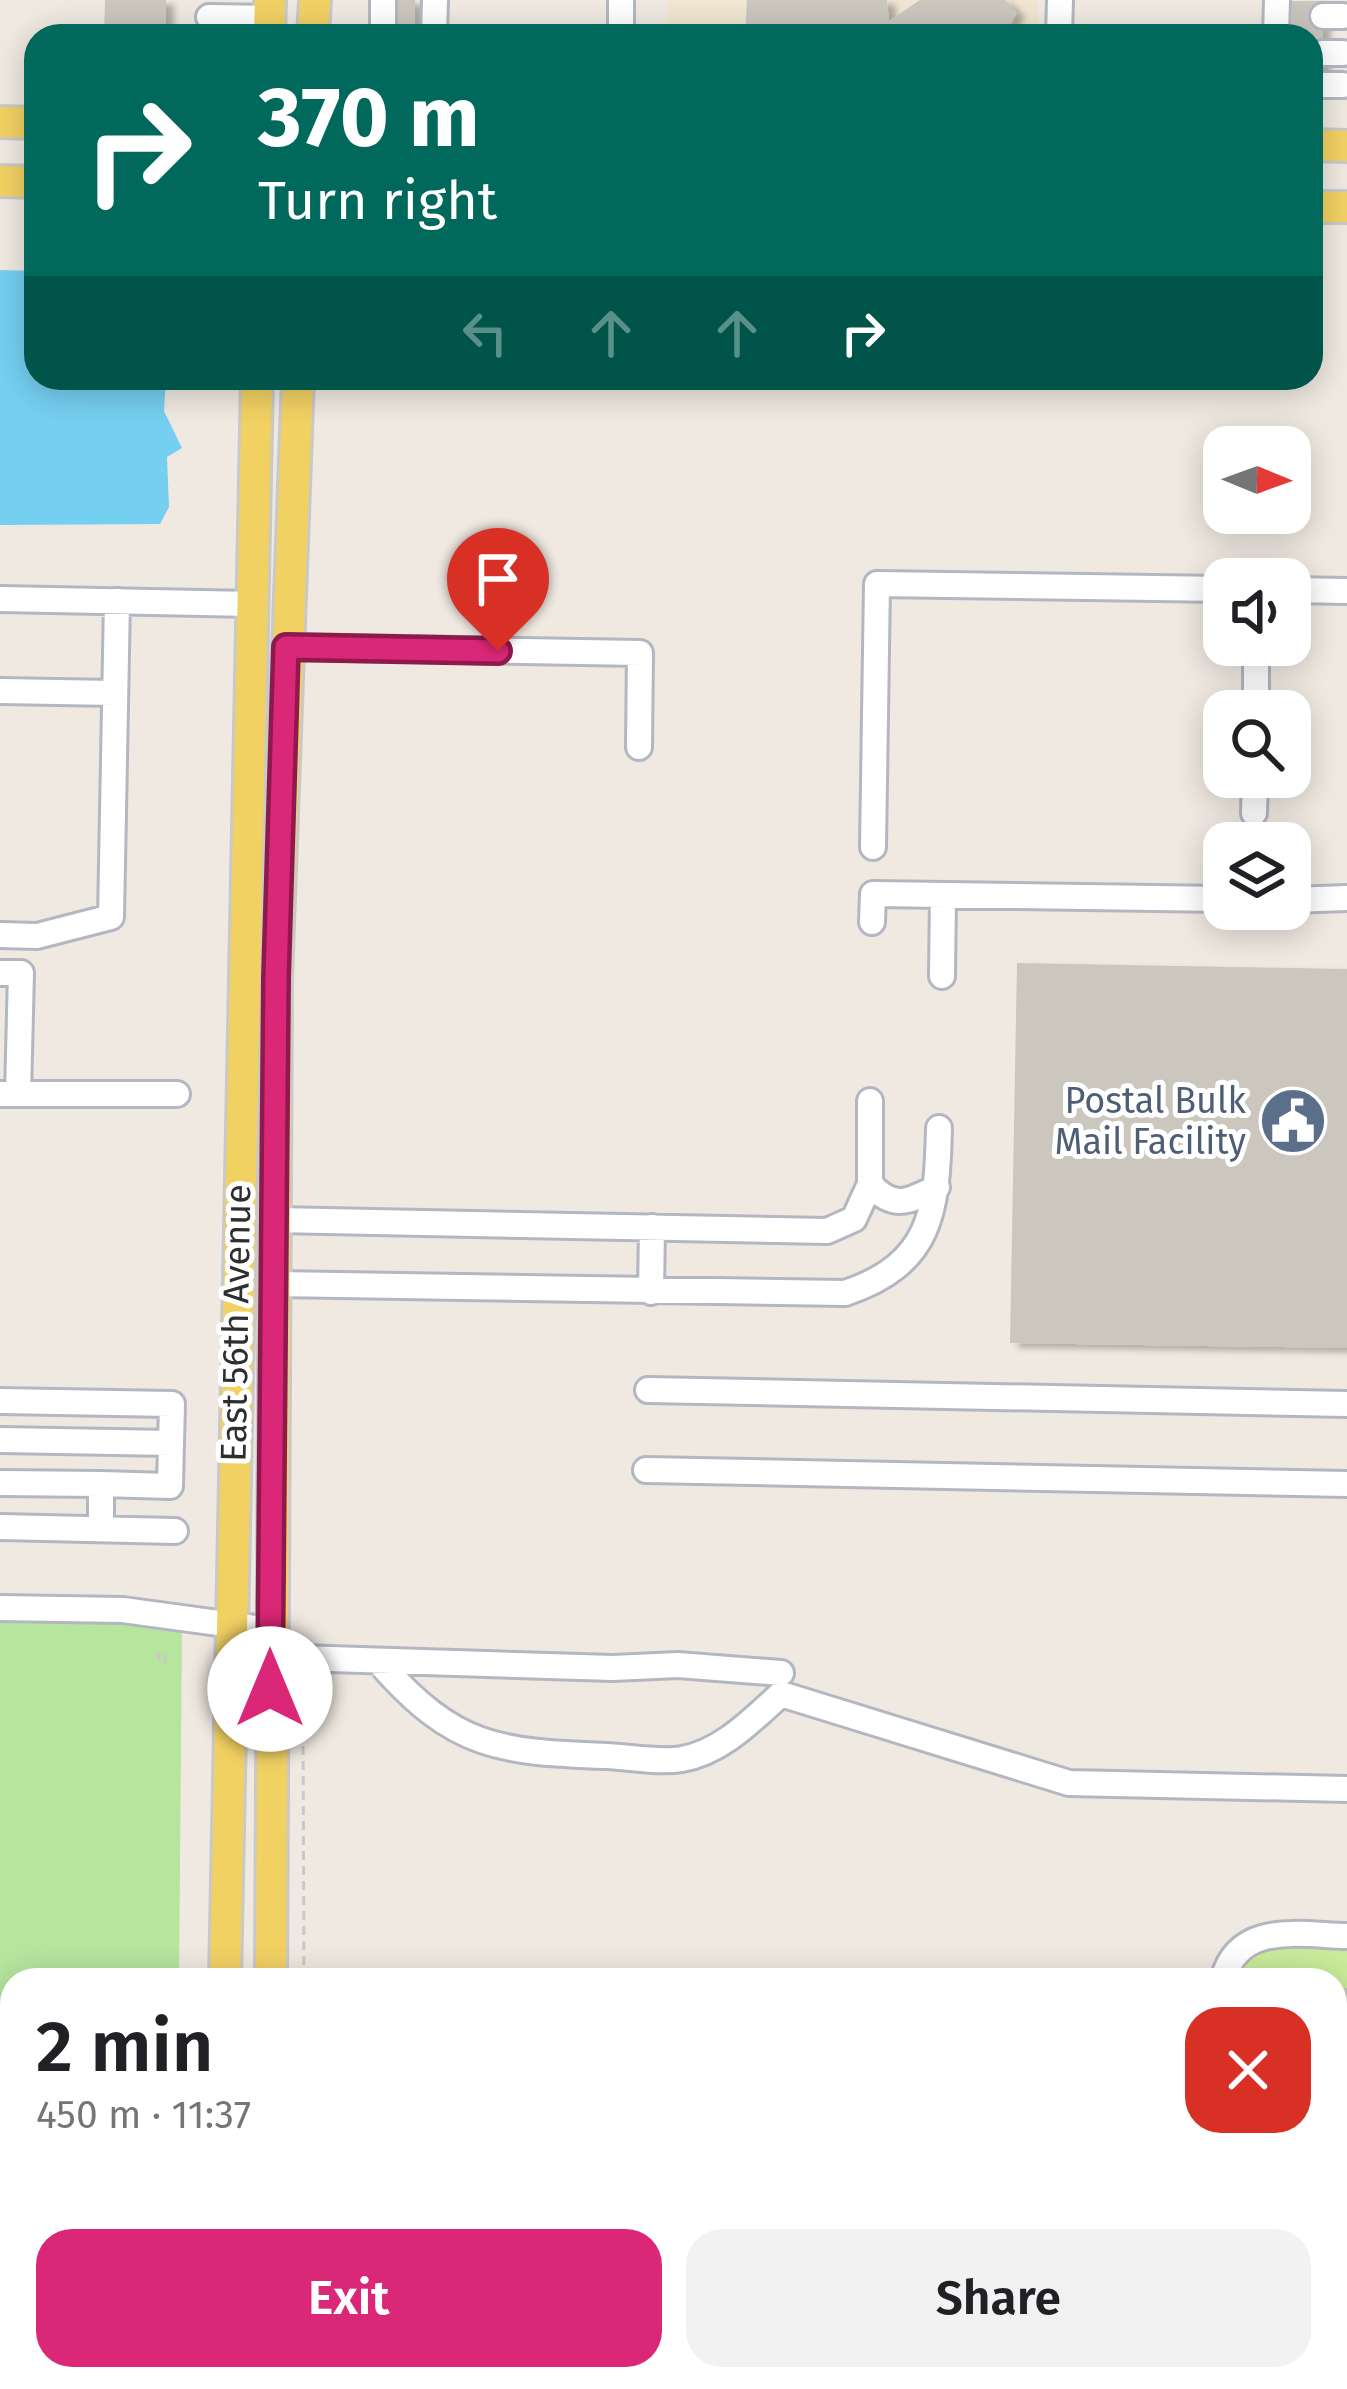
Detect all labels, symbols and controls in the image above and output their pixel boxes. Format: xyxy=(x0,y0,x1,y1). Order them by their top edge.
text: 370 m xyxy=(258,67,480,168)
icon: right xyxy=(60,72,216,228)
text: Turn right xyxy=(258,169,497,233)
icon: left xyxy=(452,300,518,366)
icon: ahead xyxy=(578,300,644,366)
icon: ahead xyxy=(704,300,770,366)
icon: right xyxy=(830,300,896,366)
north arrow xyxy=(1203,426,1311,534)
map controls xyxy=(1203,426,1311,930)
pin xyxy=(447,528,549,651)
icon: arrive xyxy=(465,546,531,612)
button: sound xyxy=(1203,558,1311,666)
button: search xyxy=(1203,690,1311,798)
button: layers xyxy=(1203,822,1311,930)
place label: Postal Bulk Mail Facility xyxy=(1054,1079,1247,1164)
public building icon: Postal Bulk Mail Facility xyxy=(1258,1086,1328,1156)
street label: East 56th Avenue xyxy=(212,1184,260,1462)
position arrow xyxy=(207,1626,333,1752)
text: 2 min xyxy=(36,2004,213,2090)
button: close xyxy=(1185,2007,1311,2133)
text: 450 m · 11:37 xyxy=(36,2092,251,2138)
button: Exit xyxy=(36,2229,662,2367)
button: Share xyxy=(686,2229,1311,2367)

